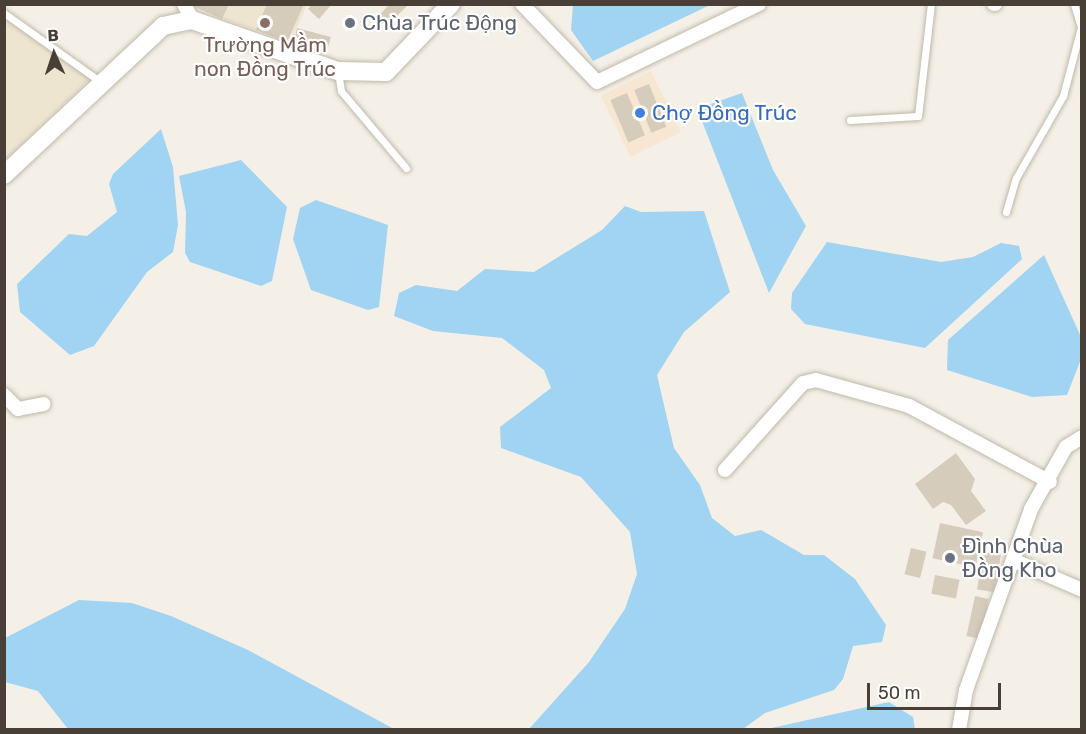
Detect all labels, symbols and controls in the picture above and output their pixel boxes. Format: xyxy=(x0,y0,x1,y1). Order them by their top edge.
place label: Chùa Trúc Động xyxy=(362,10,518,36)
marker: Trường Mầm non Đồng Trúc xyxy=(258,16,272,30)
marker: Chùa Trúc Động xyxy=(343,16,357,30)
north arrow xyxy=(24,24,84,84)
text: B xyxy=(47,26,59,45)
place label: Trường Mầm non Đồng Trúc xyxy=(194,32,336,82)
place label: Chợ Đồng Trúc xyxy=(652,100,797,126)
marker: Chợ Đồng Trúc xyxy=(633,106,647,120)
place label: Đình Chùa Đồng Kho xyxy=(962,533,1063,583)
marker: Đình Chùa Đồng Kho xyxy=(943,551,957,565)
scale bar xyxy=(870,671,1004,709)
text: 50 m xyxy=(878,682,921,704)

